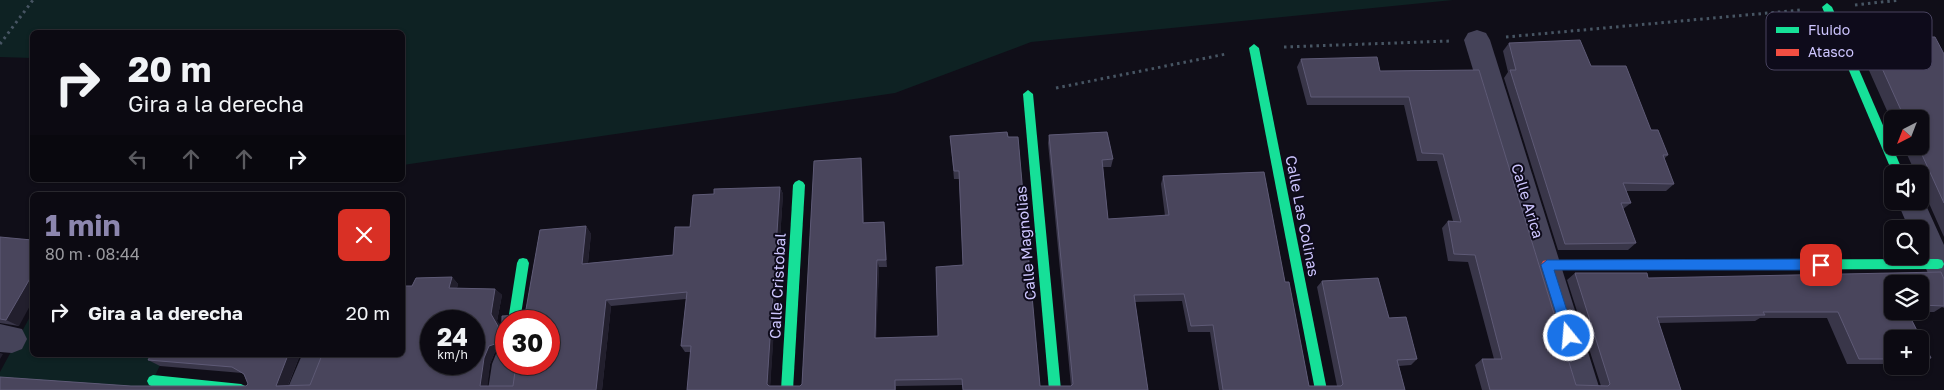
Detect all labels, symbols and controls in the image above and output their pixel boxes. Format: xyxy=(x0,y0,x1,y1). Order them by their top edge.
legend xyxy=(1766,12,1932,70)
text: Fluido xyxy=(1808,21,1850,38)
text: Atasco xyxy=(1808,43,1854,60)
text: 20 m xyxy=(128,48,211,90)
icon: right xyxy=(45,50,110,115)
text: Gira a la derecha xyxy=(128,90,304,117)
north arrow xyxy=(1884,110,1929,155)
map controls xyxy=(1884,110,1929,375)
icon: left xyxy=(124,145,152,173)
icon: ahead xyxy=(177,145,205,173)
icon: ahead xyxy=(230,145,258,173)
icon: right xyxy=(283,145,311,173)
street label: Calle Las Colinas xyxy=(1282,154,1324,278)
street label: Calle Arica xyxy=(1508,161,1548,240)
button: sound xyxy=(1884,165,1929,210)
street label: Calle Magnolias xyxy=(1011,185,1039,301)
text: 1 min xyxy=(45,207,121,243)
button: close xyxy=(338,209,390,261)
button: search xyxy=(1884,220,1929,265)
street label: Calle Cristobal xyxy=(765,232,789,339)
text: 80 m · 08:44 xyxy=(45,244,140,264)
pin xyxy=(1800,244,1842,286)
icon: arrive xyxy=(1807,251,1835,279)
button: layers xyxy=(1884,275,1929,320)
icon: right xyxy=(45,298,73,326)
text: Gira a la derecha xyxy=(88,301,243,324)
text: 20 m xyxy=(346,301,390,324)
position arrow xyxy=(1542,309,1594,361)
speed limit sign: 30 xyxy=(495,310,560,375)
text: 24 xyxy=(437,321,468,352)
button: + xyxy=(1884,330,1929,375)
text: km/h xyxy=(437,347,468,362)

